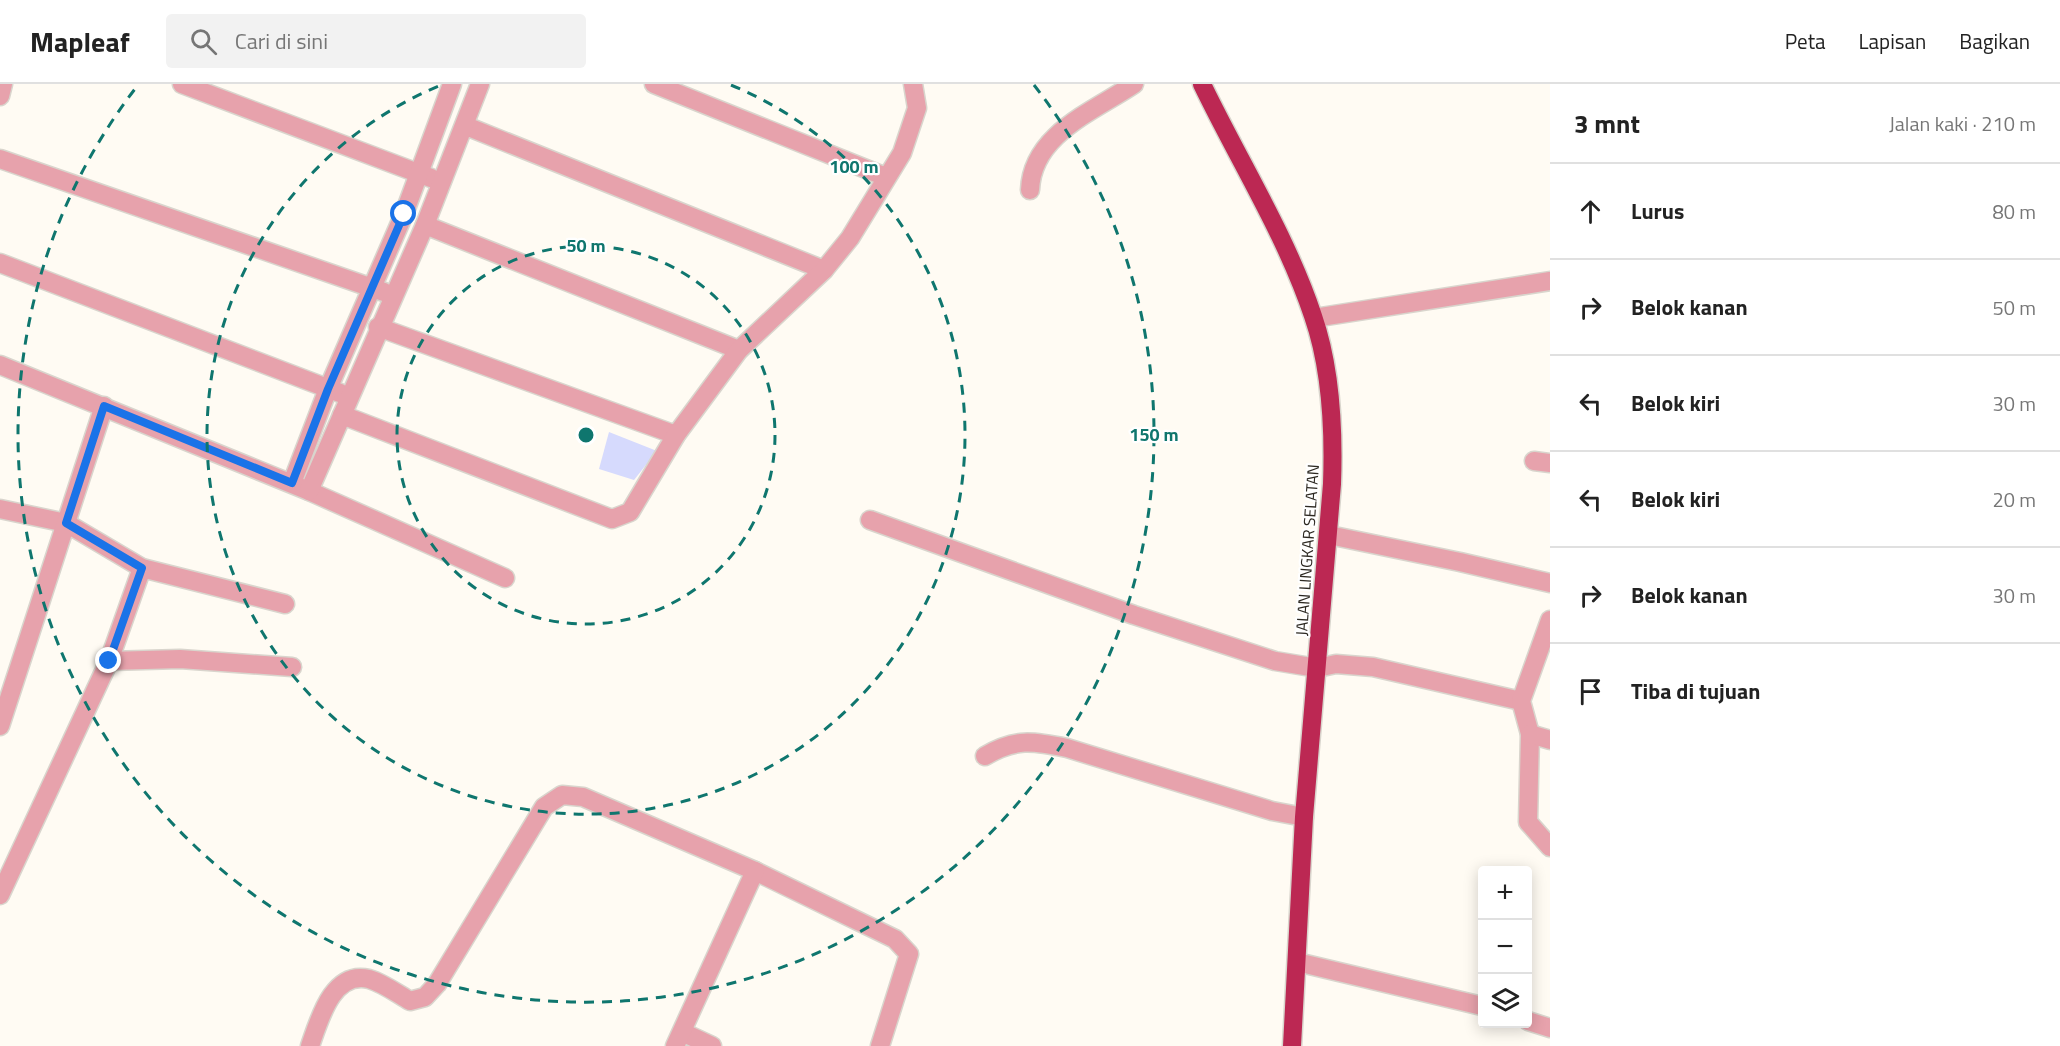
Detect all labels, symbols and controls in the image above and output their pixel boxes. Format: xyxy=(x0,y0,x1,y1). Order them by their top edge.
search box xyxy=(166,14,586,68)
text: Mapleaf xyxy=(30,20,130,63)
text: Cari di sini xyxy=(235,24,328,58)
icon: search xyxy=(187,25,220,58)
text: Peta xyxy=(1785,25,1826,57)
text: Lapisan xyxy=(1859,25,1926,57)
text: Bagikan xyxy=(1959,25,2030,57)
text: 3 mnt xyxy=(1574,104,1640,143)
text: Jalan kaki · 210 m xyxy=(1889,108,2036,139)
text: 100 m xyxy=(829,153,879,180)
text: Lurus xyxy=(1631,194,1684,228)
icon: ahead xyxy=(1574,195,1607,228)
text: 80 m xyxy=(1992,196,2036,227)
route start xyxy=(390,200,416,226)
text: 50 m xyxy=(566,232,606,259)
text: Belok kanan xyxy=(1631,290,1748,324)
icon: right xyxy=(1574,291,1607,324)
text: 50 m xyxy=(1992,292,2036,323)
text: Belok kiri xyxy=(1631,386,1720,420)
icon: left xyxy=(1574,387,1607,420)
text: 30 m xyxy=(1992,388,2036,419)
text: 150 m xyxy=(1129,421,1179,448)
centre of rings xyxy=(576,425,596,445)
street label: JALAN LINGKAR SELATAN xyxy=(1289,463,1325,637)
text: Belok kiri xyxy=(1631,482,1720,516)
icon: left xyxy=(1574,483,1607,516)
text: 20 m xyxy=(1992,484,2036,515)
text: Belok kanan xyxy=(1631,578,1748,612)
icon: right xyxy=(1574,579,1607,612)
text: 30 m xyxy=(1992,580,2036,611)
route end xyxy=(95,647,121,673)
text: Tiba di tujuan xyxy=(1631,674,1760,708)
icon: arrive xyxy=(1574,675,1607,708)
map controls xyxy=(1478,866,1532,1028)
button: + xyxy=(1478,866,1532,920)
button: − xyxy=(1478,920,1532,974)
button: layers xyxy=(1478,974,1532,1028)

